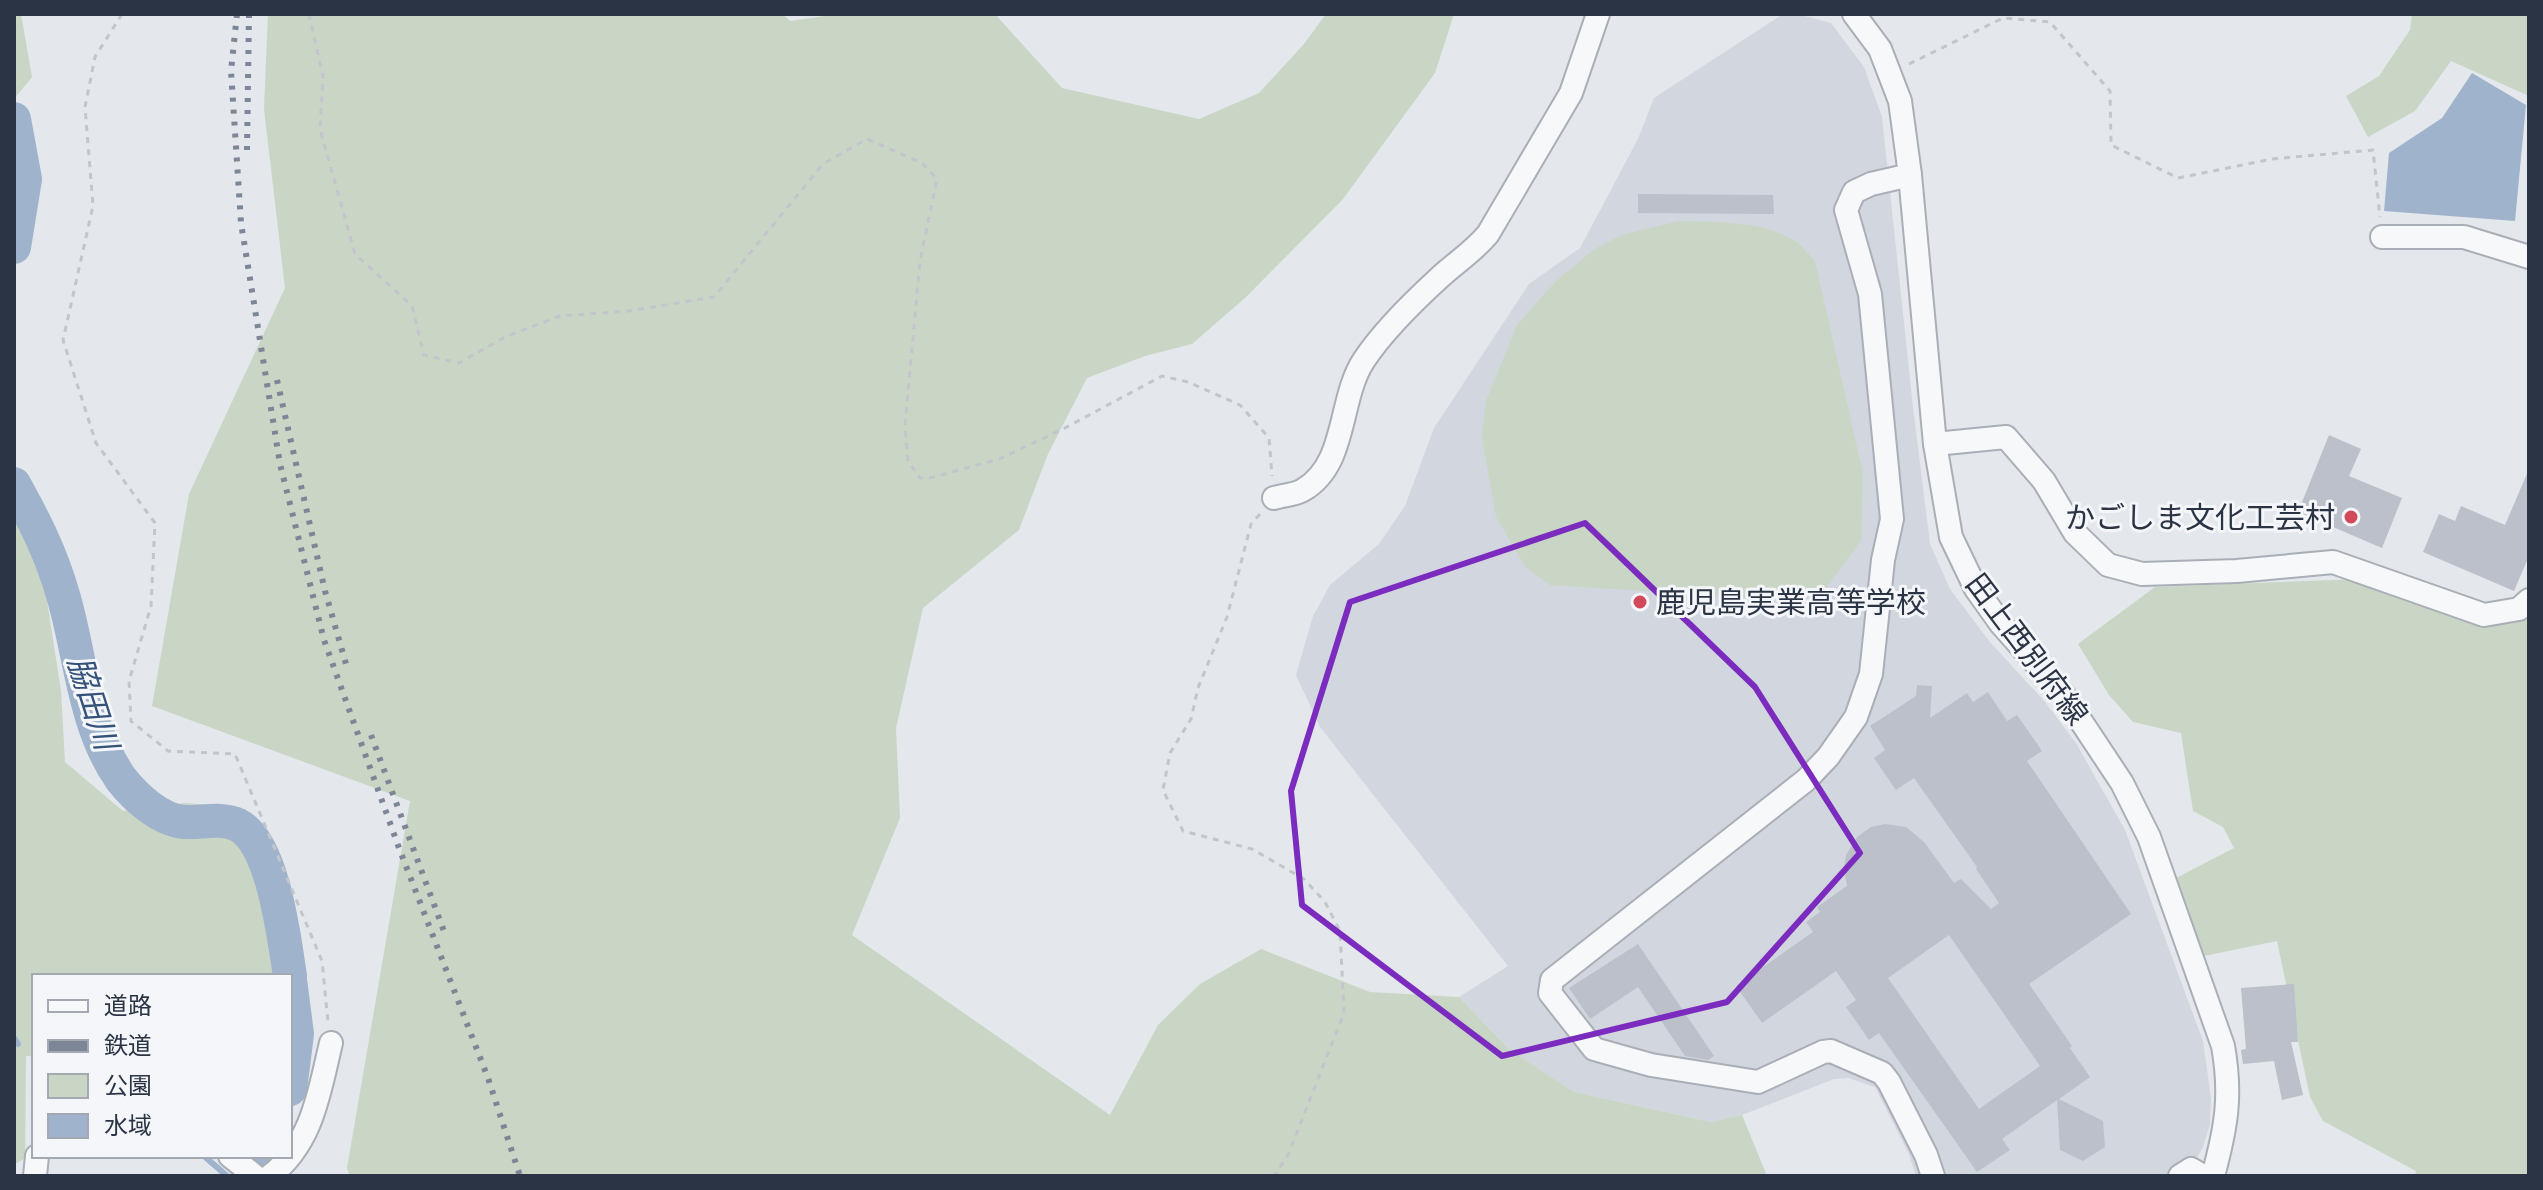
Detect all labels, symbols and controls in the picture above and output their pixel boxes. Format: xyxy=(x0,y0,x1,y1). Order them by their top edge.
place label: かごしま文化工芸村 xyxy=(2065,499,2335,536)
marker: かごしま文化工芸村 xyxy=(2342,508,2360,526)
street label: 田上西別府線 xyxy=(1958,566,2096,732)
place label: 鹿児島実業高等学校 xyxy=(1656,584,1926,621)
marker: 鹿児島実業高等学校 xyxy=(1631,593,1649,611)
water label: 脇田川 xyxy=(60,651,127,757)
legend xyxy=(32,974,292,1158)
text: 道路 xyxy=(104,991,152,1020)
text: 鉄道 xyxy=(104,1031,152,1060)
text: 公園 xyxy=(104,1071,152,1100)
text: 水域 xyxy=(104,1111,152,1140)

